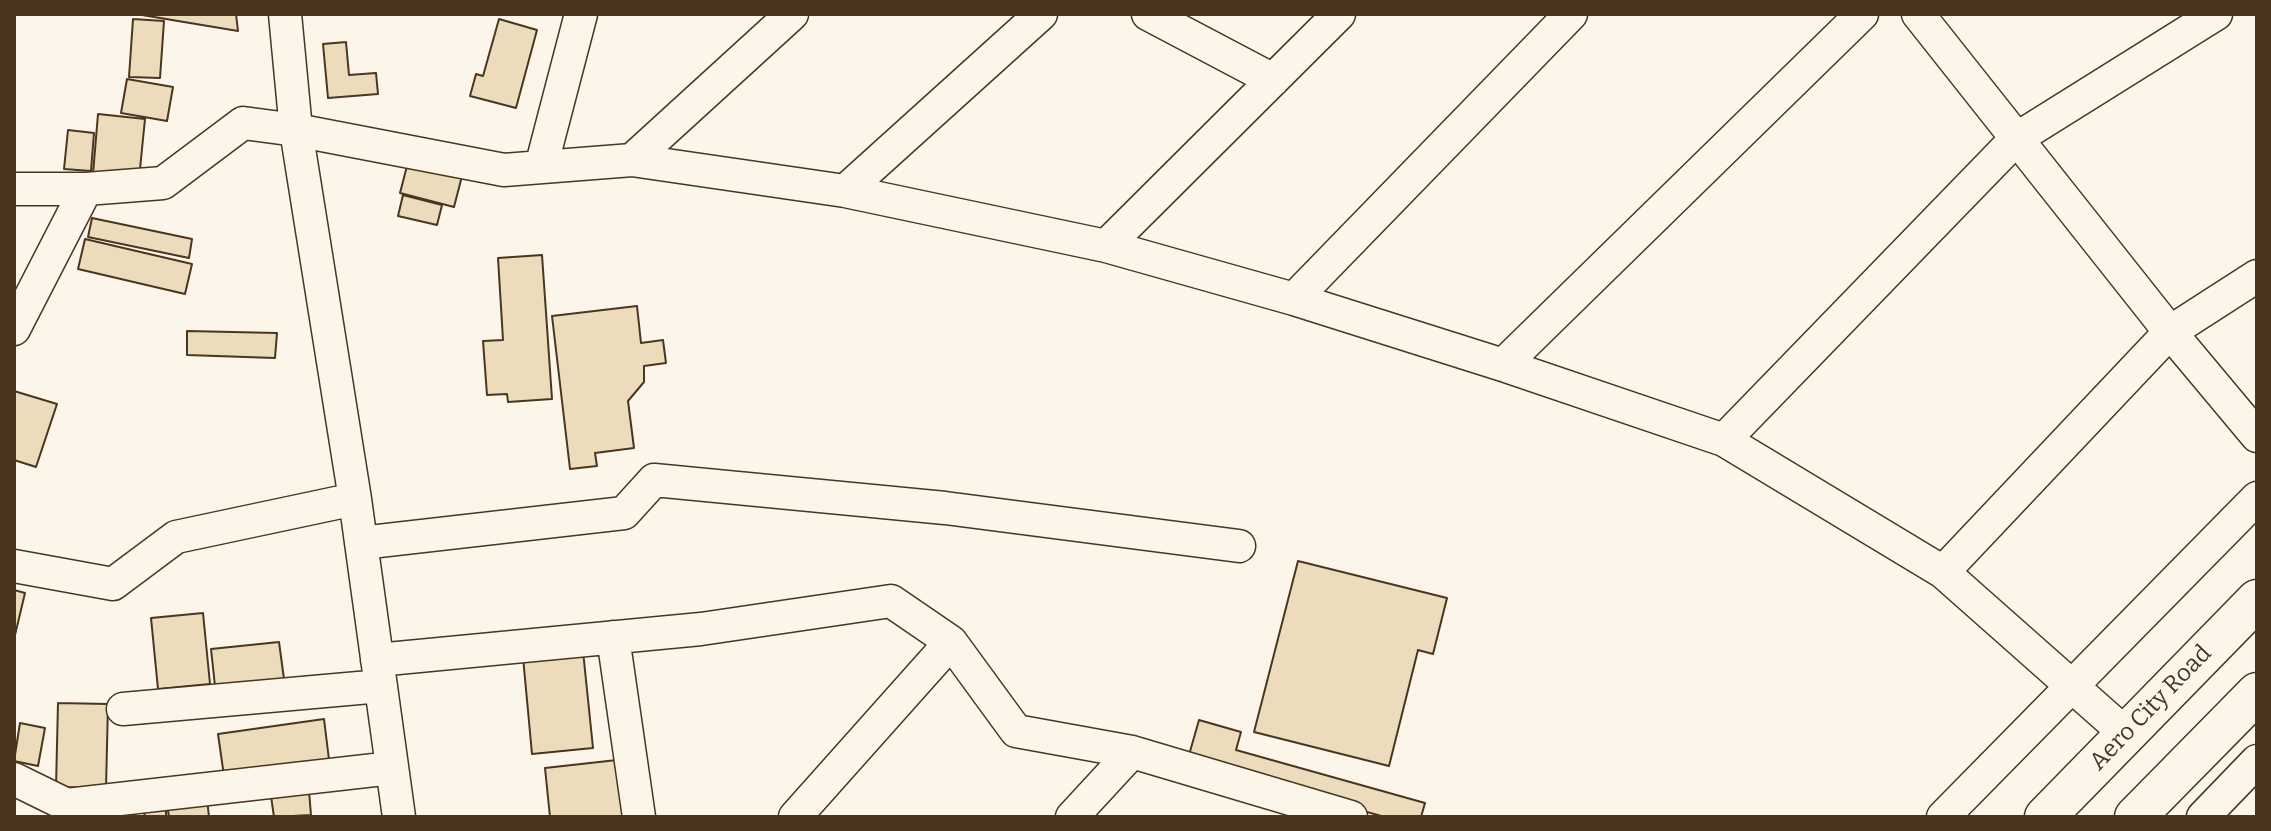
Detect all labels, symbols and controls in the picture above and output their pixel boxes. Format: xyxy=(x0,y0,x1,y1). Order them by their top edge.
street label: Aero City Road xyxy=(2084,640,2218,776)

